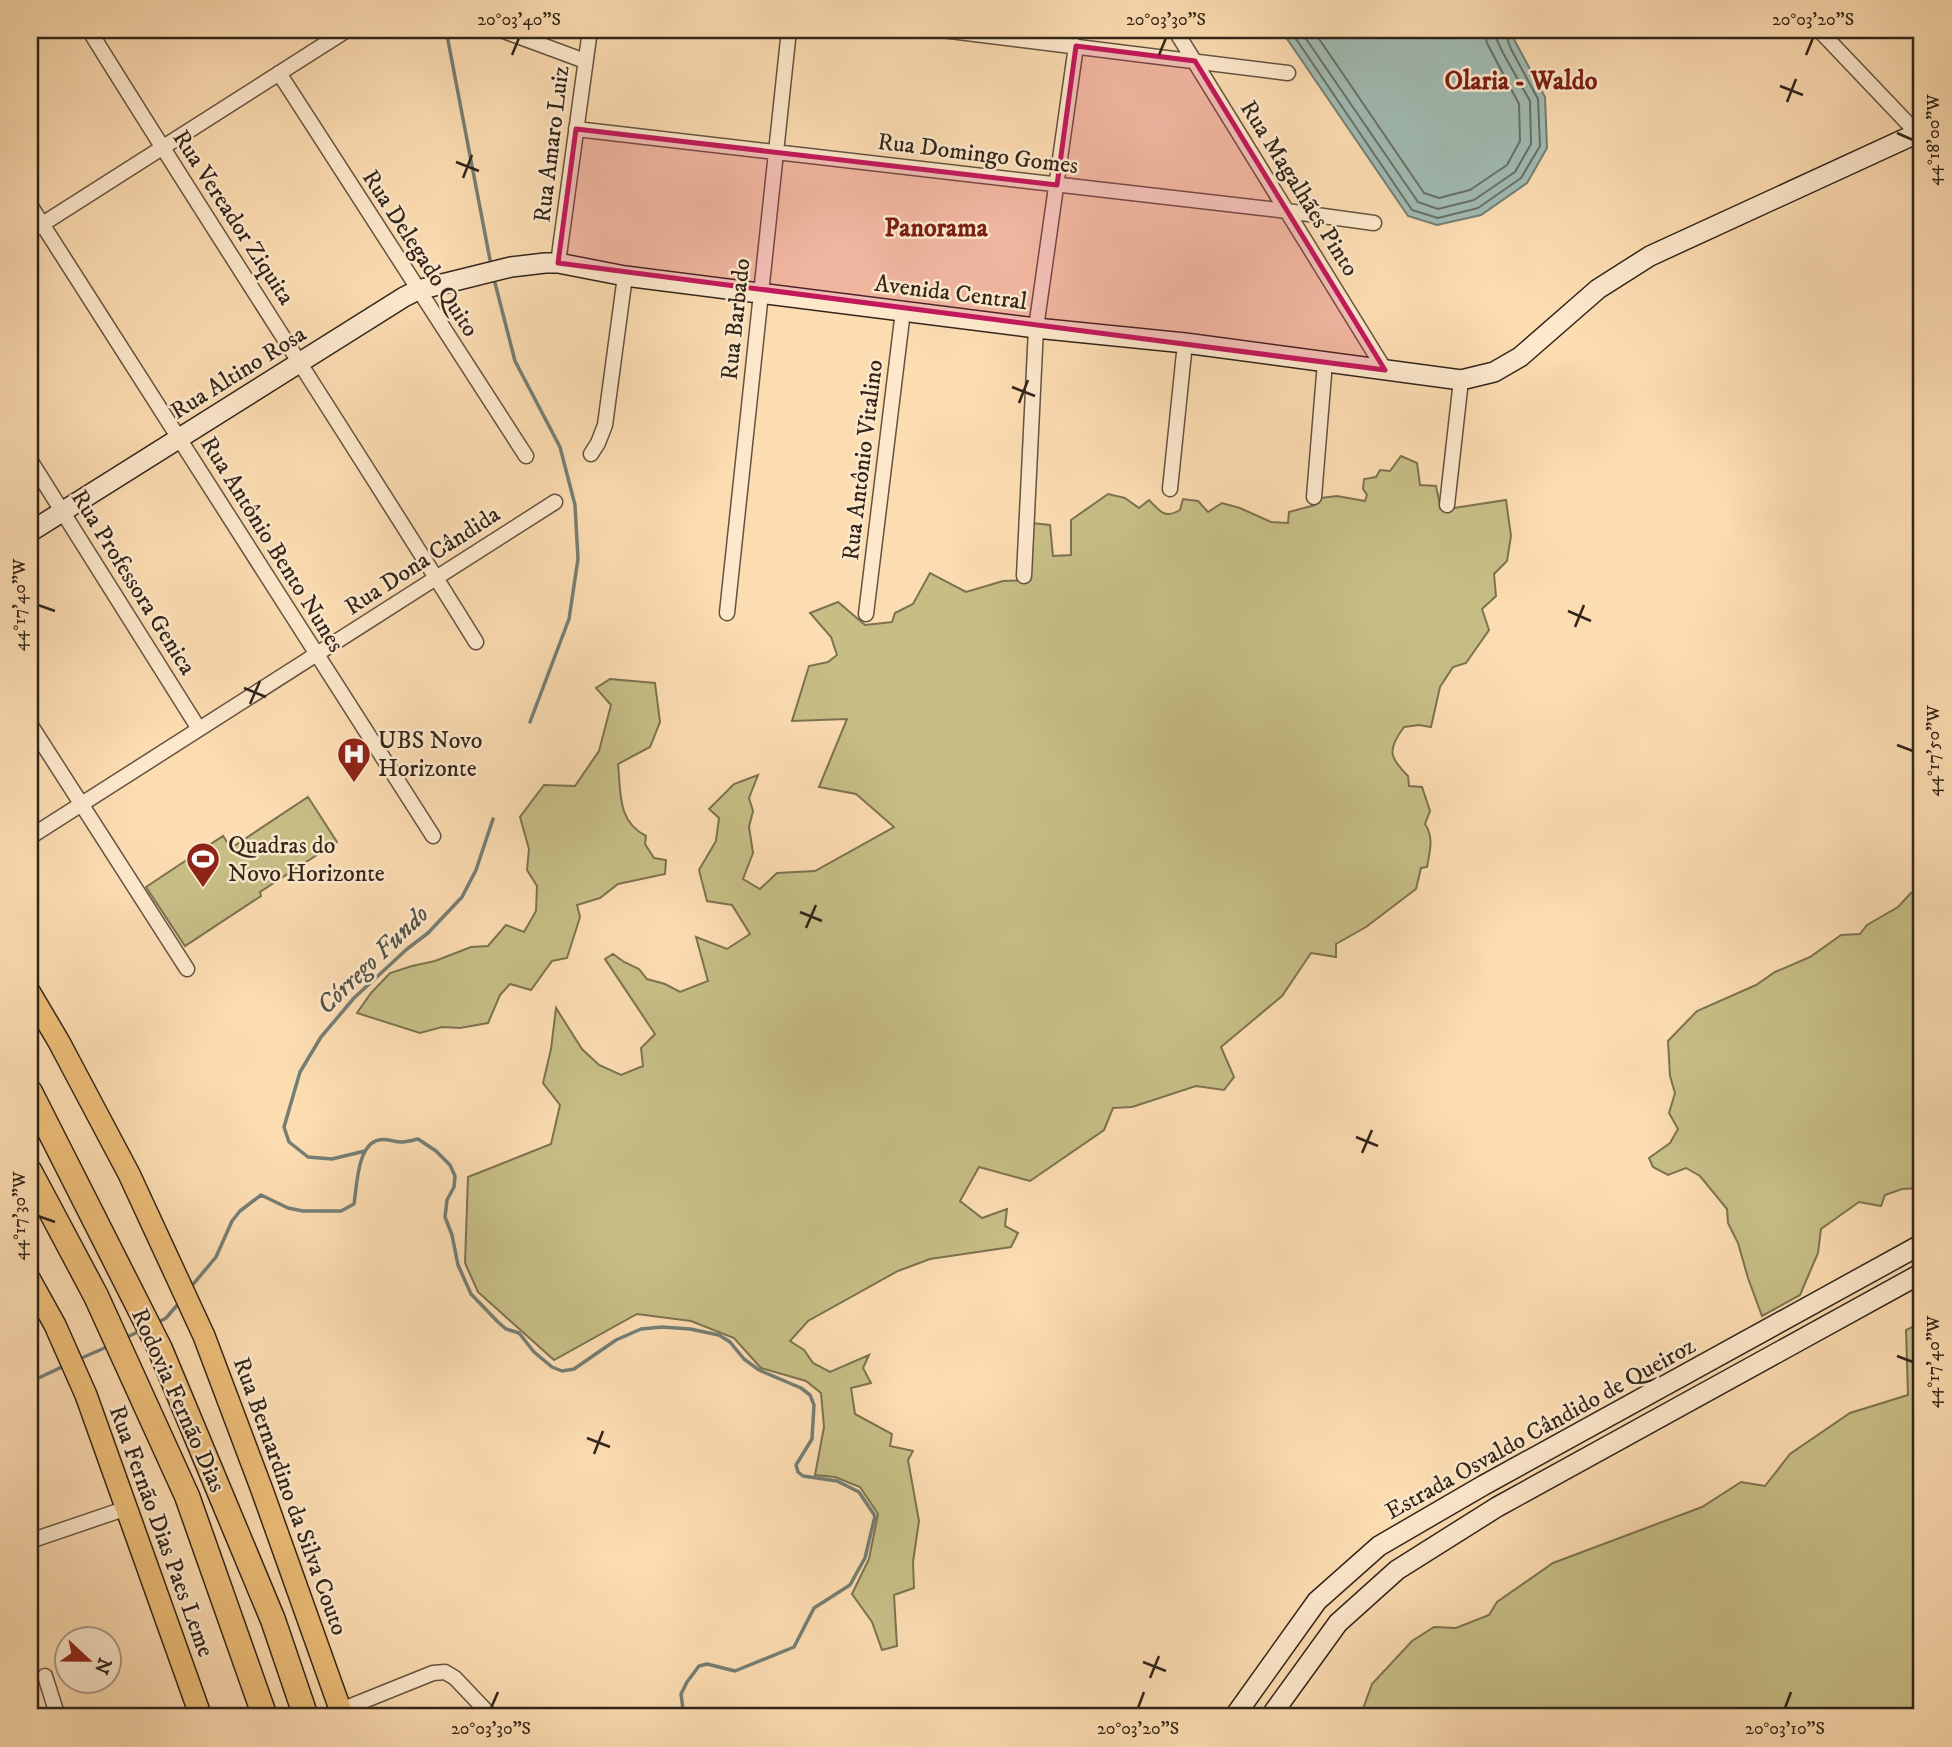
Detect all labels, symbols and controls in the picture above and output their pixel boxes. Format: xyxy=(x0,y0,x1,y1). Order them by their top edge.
text: 20°03'40"S xyxy=(477,9,561,31)
text: 20°03'30"S xyxy=(1126,9,1206,31)
text: 20°03'20"S xyxy=(1772,9,1854,31)
street label: Rua Amaro Luiz xyxy=(527,63,577,224)
district label: Olaria - Waldo xyxy=(1445,65,1598,98)
text: 44°18'00"W xyxy=(1923,94,1945,186)
street label: Rua Magalhães Pinto xyxy=(1233,95,1365,282)
street label: Rua Vereador Ziquita xyxy=(165,124,301,311)
street label: Rua Domingo Gomes xyxy=(876,127,1080,181)
street label: Rua Delegado Quito xyxy=(355,164,485,343)
district label: Panorama xyxy=(884,212,989,245)
street label: Rua Barbado xyxy=(715,257,757,381)
street label: Avenida Central xyxy=(873,269,1030,317)
street label: Rua Altino Rosa xyxy=(165,319,313,426)
street label: Rua Antônio Vitalino xyxy=(836,358,890,562)
street label: Rua Antônio Bento Nunes xyxy=(194,431,351,658)
street label: Rua Professora Genica xyxy=(64,484,203,681)
street label: Rua Dona Cândida xyxy=(339,499,507,622)
text: 44°17'40"W xyxy=(9,558,31,651)
text: 44°17'50"W xyxy=(1923,705,1945,797)
place label: UBS Novo Horizonte xyxy=(378,726,483,784)
hospital icon: UBS Novo Horizonte xyxy=(335,735,373,784)
place label: Quadras do Novo Horizonte xyxy=(228,831,385,889)
sports icon: Quadras do Novo Horizonte xyxy=(184,840,222,889)
water label: Córrego Fundo xyxy=(310,898,436,1022)
text: 44°17'30"W xyxy=(9,1171,31,1261)
street label: Rodovia Fernão Dias xyxy=(124,1304,232,1497)
text: 44°17'40"W xyxy=(1923,1315,1945,1408)
street label: Estrada Osvaldo Cândido de Queiroz xyxy=(1380,1331,1701,1527)
street label: Rua Bernardino da Silva Couto xyxy=(226,1353,354,1639)
street label: Rua Fernão Dias Paes Leme xyxy=(102,1402,221,1661)
north arrow xyxy=(52,1624,122,1694)
text: N xyxy=(89,1654,116,1678)
text: 20°03'30"S xyxy=(451,1718,531,1740)
text: 20°03'20"S xyxy=(1097,1718,1179,1740)
text: 20°03'10"S xyxy=(1745,1718,1825,1740)

